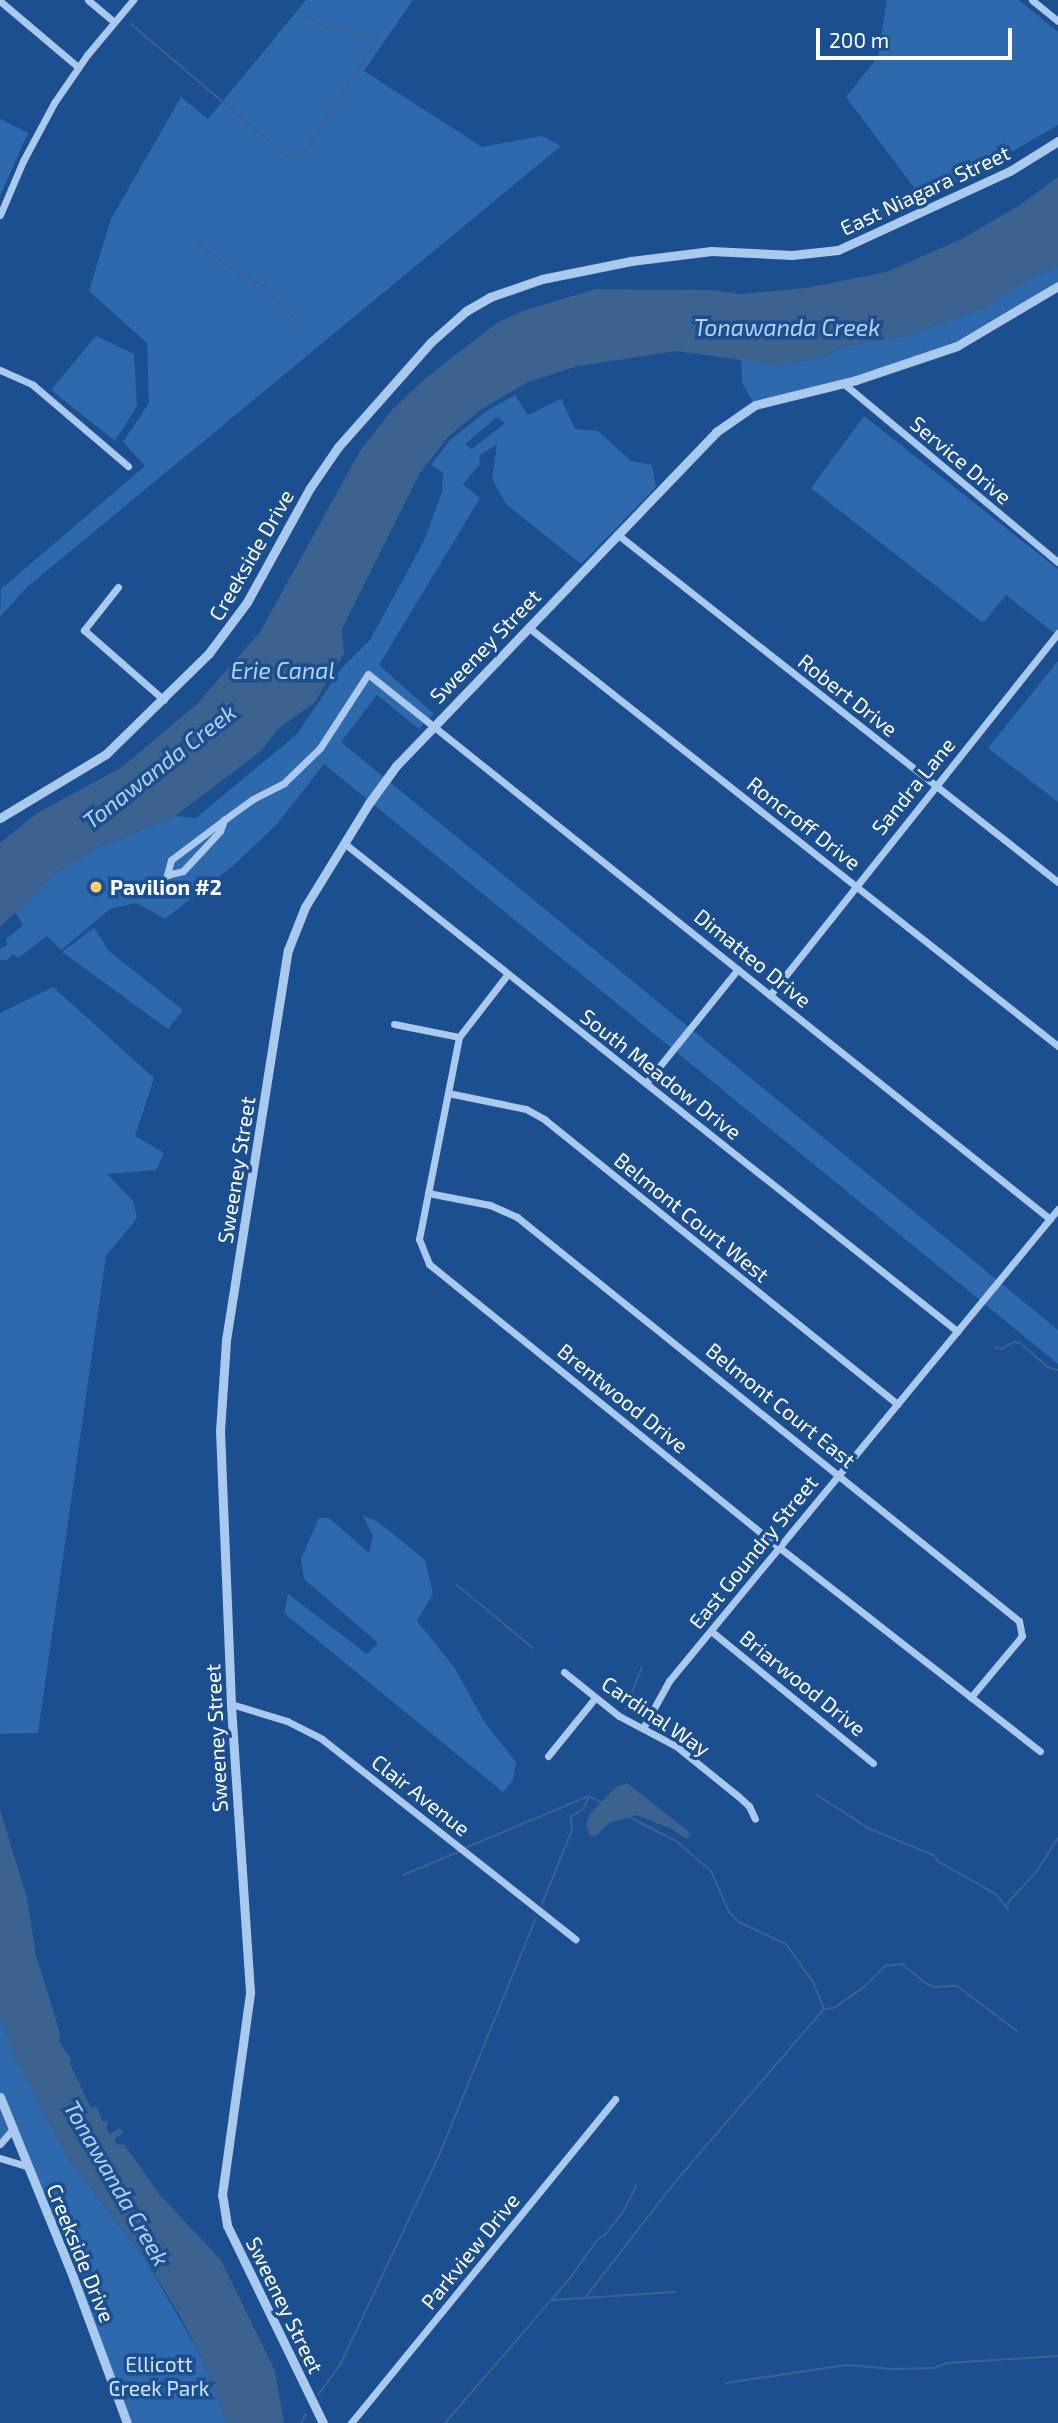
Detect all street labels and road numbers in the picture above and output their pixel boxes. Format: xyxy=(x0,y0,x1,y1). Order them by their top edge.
street label: East Niagara Street xyxy=(836,140,1014,240)
street label: Service Drive xyxy=(906,411,1016,509)
street label: Creekside Drive xyxy=(203,485,299,625)
street label: Sweeney Street xyxy=(424,584,546,708)
street label: Robert Drive xyxy=(793,648,903,742)
street label: Sandra Lane xyxy=(866,732,960,840)
street label: Roncroff Drive xyxy=(742,771,866,875)
street label: Dimatteo Drive xyxy=(690,903,816,1013)
street label: South Meadow Drive xyxy=(575,1003,747,1145)
street label: Sweeney Street xyxy=(212,1094,260,1246)
street label: Belmont Court West xyxy=(609,1147,775,1287)
street label: Belmont Court East xyxy=(701,1337,861,1473)
street label: Brentwood Drive xyxy=(553,1338,693,1458)
street label: East Goundry Street xyxy=(683,1470,823,1634)
street label: Briarwood Drive xyxy=(735,1625,871,1741)
street label: Sweeney Street xyxy=(200,1663,232,1813)
street label: Cardinal Way xyxy=(597,1670,715,1762)
street label: Clair Avenue xyxy=(367,1749,475,1841)
street label: Creekside Drive xyxy=(42,2180,120,2326)
street label: Parkview Drive xyxy=(415,2188,525,2314)
street label: Sweeney Street xyxy=(241,2232,329,2378)

